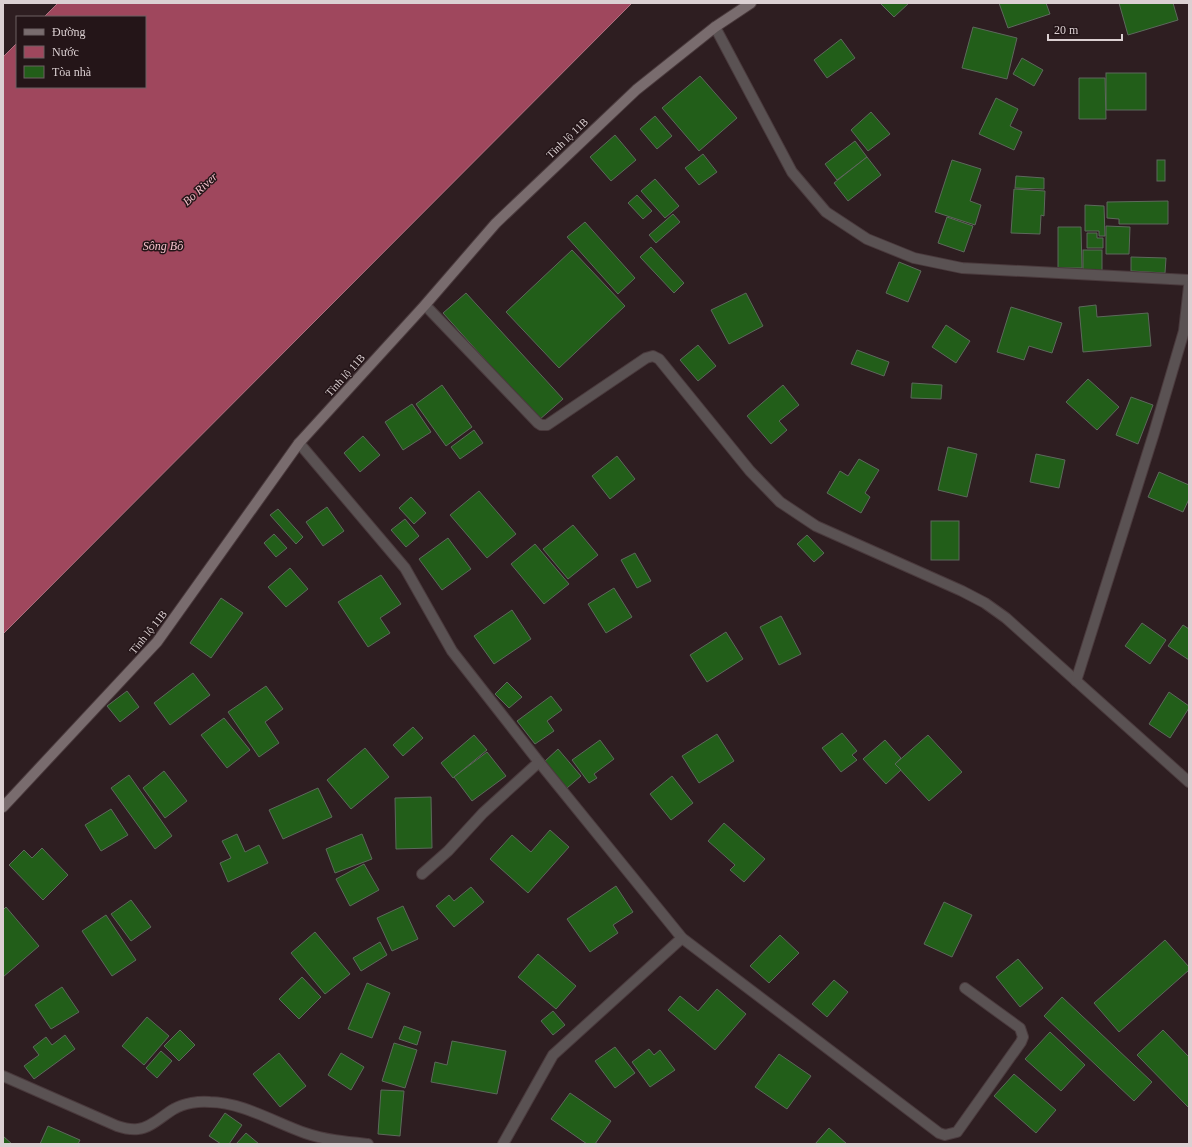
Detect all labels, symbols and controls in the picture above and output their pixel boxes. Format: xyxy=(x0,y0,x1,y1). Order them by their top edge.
legend xyxy=(16,16,146,88)
scale bar xyxy=(1048,16,1122,42)
text: 20 m xyxy=(1054,23,1079,37)
text: Đường xyxy=(52,25,86,39)
text: Nước xyxy=(52,45,79,59)
text: Tòa nhà xyxy=(52,65,92,79)
street label: Tỉnh lộ 11B xyxy=(544,115,590,161)
water label: Bo River xyxy=(180,169,220,209)
water label: Sông Bồ xyxy=(143,239,183,253)
street label: Tỉnh lộ 11B xyxy=(323,351,367,399)
street label: Tỉnh lộ 11B xyxy=(127,608,169,656)

